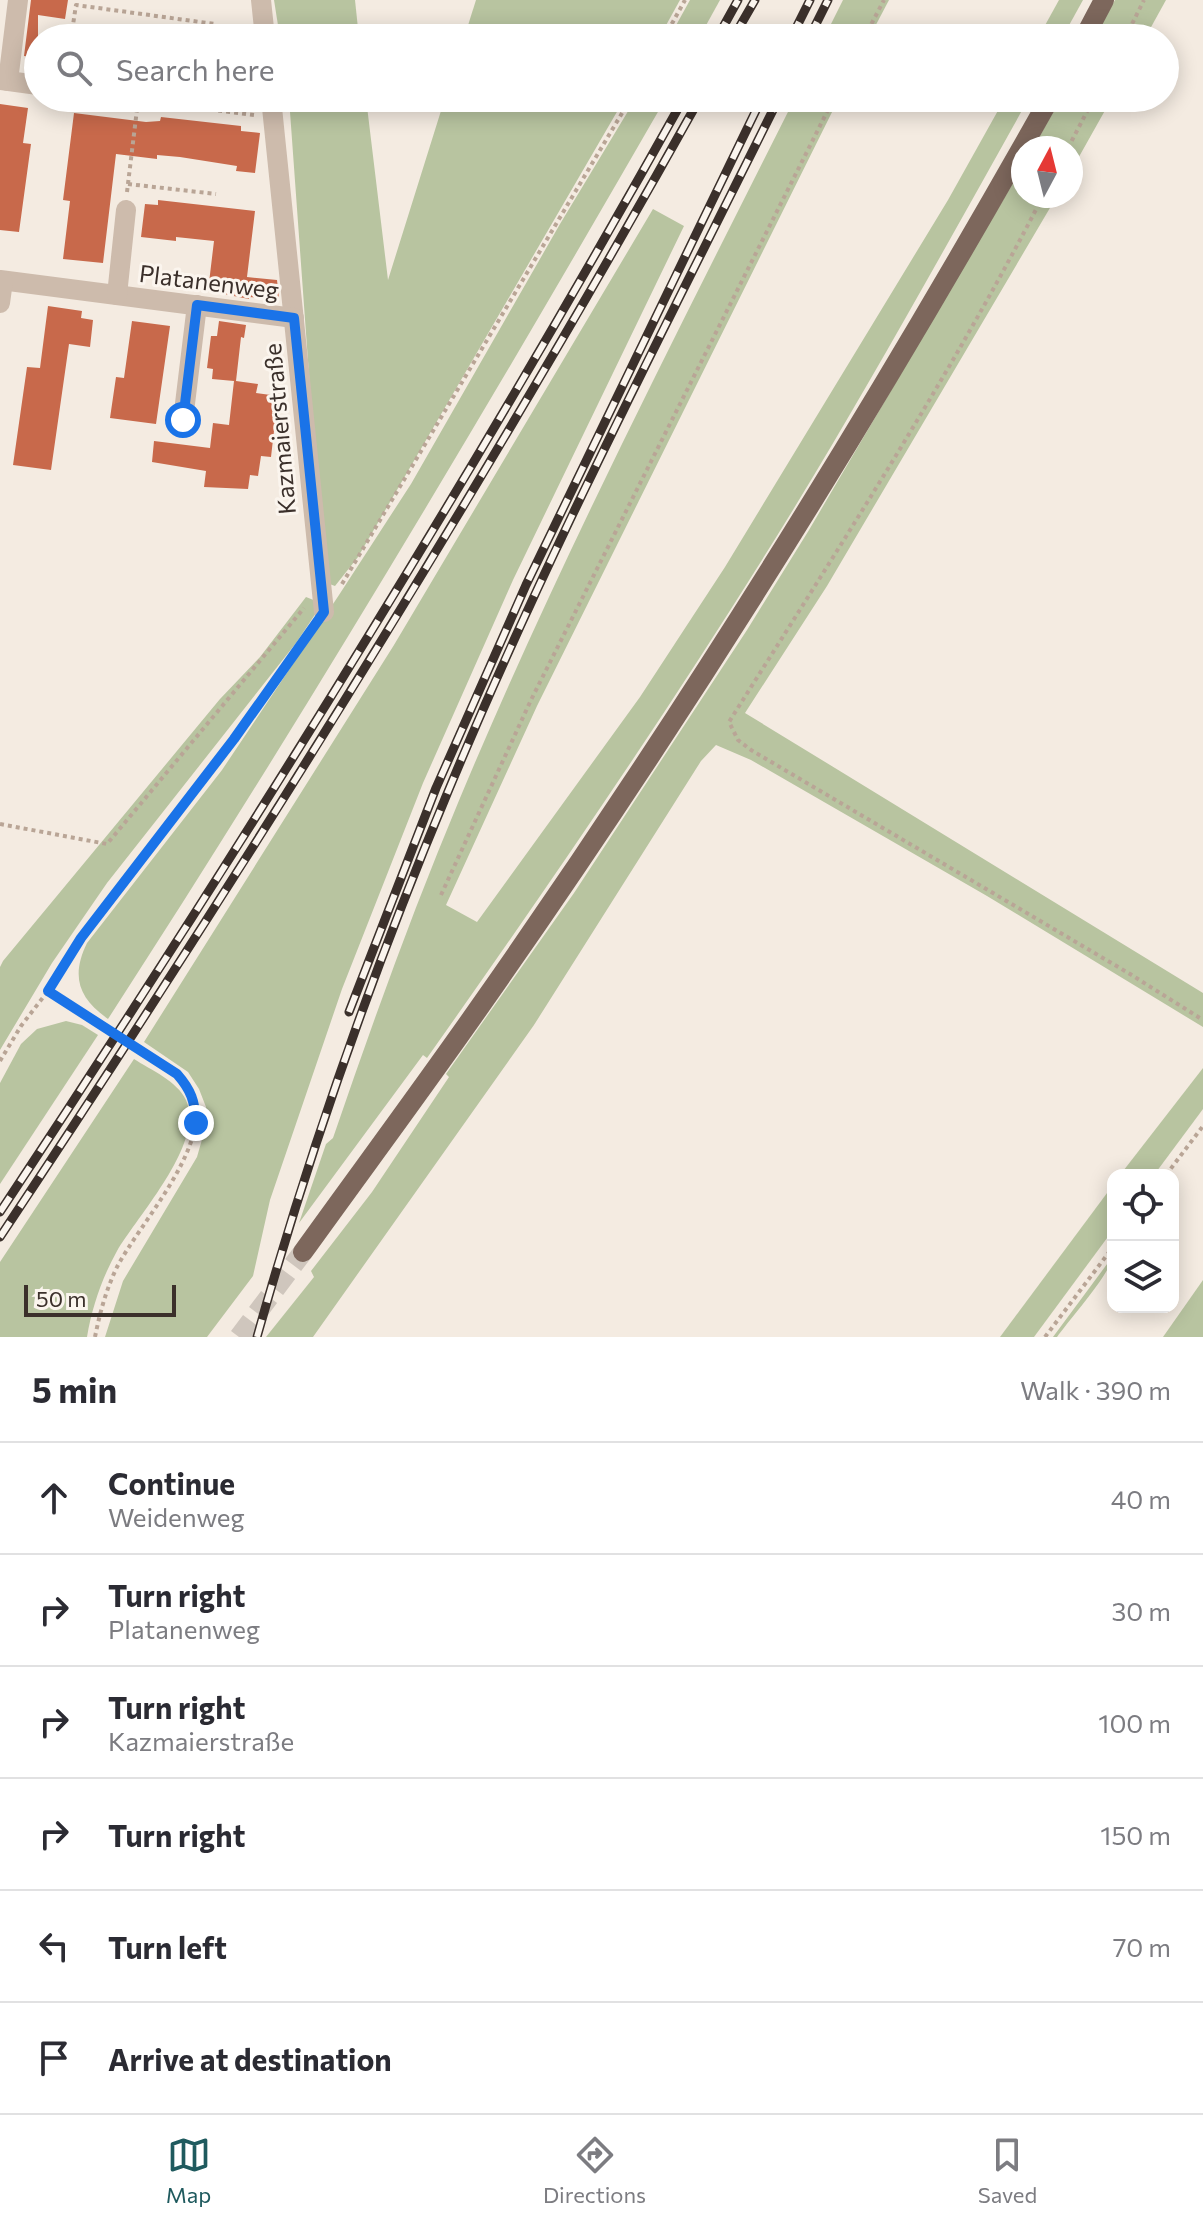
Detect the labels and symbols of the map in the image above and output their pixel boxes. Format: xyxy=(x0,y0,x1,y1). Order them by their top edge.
north arrow xyxy=(1011,136,1083,208)
street label: Platanenweg xyxy=(138,258,280,304)
street label: Kazmaierstraße xyxy=(257,342,301,516)
route start xyxy=(165,402,201,438)
route end xyxy=(178,1105,214,1141)
scale bar xyxy=(24,1281,176,1317)

